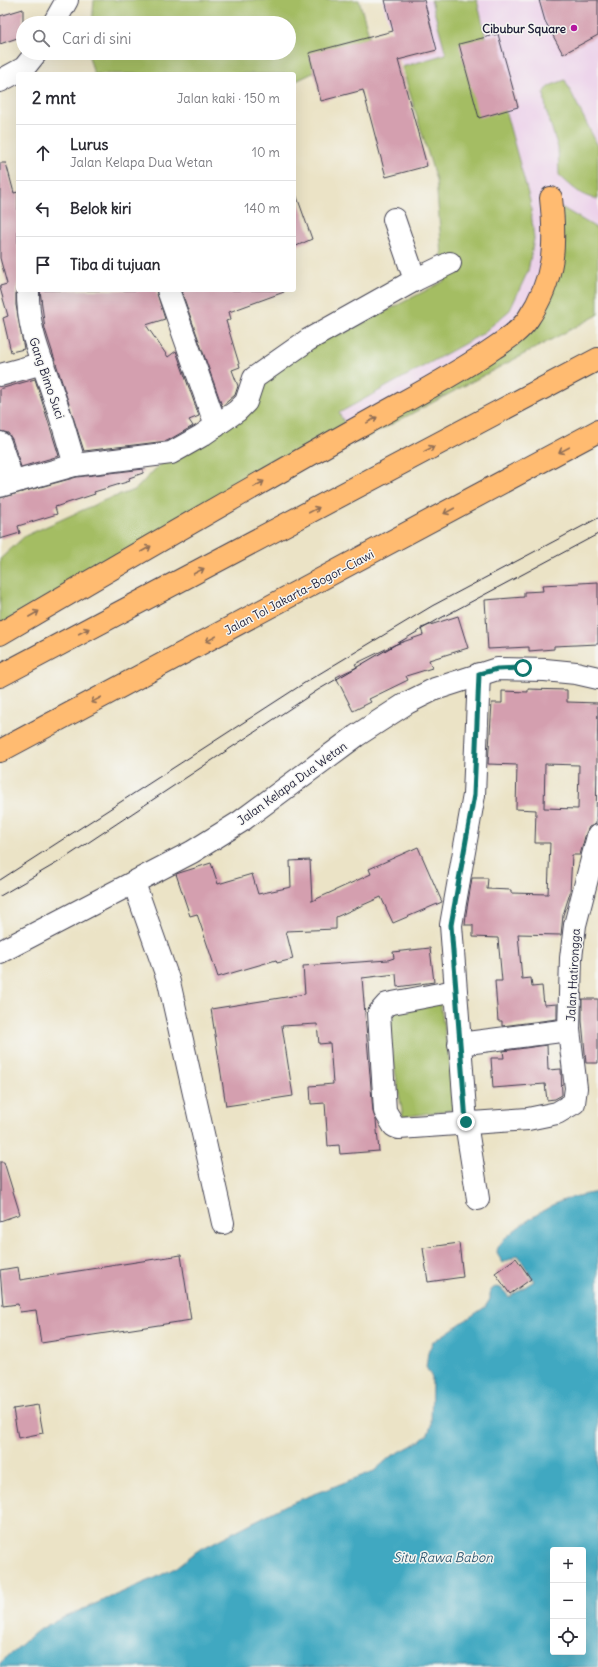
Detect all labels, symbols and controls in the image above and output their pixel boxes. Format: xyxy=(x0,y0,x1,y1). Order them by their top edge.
search box xyxy=(16,16,296,60)
place label: Cibubur Square xyxy=(482,21,567,37)
marker: Cibubur Square xyxy=(569,23,579,33)
icon: search xyxy=(30,27,52,49)
text: Cari di sini xyxy=(62,29,131,48)
text: 2 mnt xyxy=(32,87,76,109)
text: Jalan kaki · 150 m xyxy=(177,90,280,107)
text: Lurus xyxy=(70,135,108,154)
icon: ahead xyxy=(32,142,54,164)
text: 10 m xyxy=(252,144,280,161)
text: Jalan Kelapa Dua Wetan xyxy=(70,154,213,171)
icon: left xyxy=(32,198,54,220)
text: Belok kiri xyxy=(70,199,131,218)
text: 140 m xyxy=(244,200,280,217)
icon: arrive xyxy=(32,254,54,276)
text: Tiba di tujuan xyxy=(70,255,160,274)
street label: Gang Bimo Suci xyxy=(26,335,68,421)
one-way arrow xyxy=(365,415,377,423)
one-way arrow xyxy=(422,445,434,452)
one-way arrow xyxy=(558,447,570,454)
one-way arrow xyxy=(253,479,265,487)
one-way arrow xyxy=(308,505,320,513)
one-way arrow xyxy=(443,508,455,516)
one-way arrow xyxy=(140,545,152,553)
street label: Jalan Tol Jakarta–Bogor–Ciawi xyxy=(222,546,376,638)
one-way arrow xyxy=(193,566,205,574)
one-way arrow xyxy=(28,610,40,618)
one-way arrow xyxy=(78,627,90,635)
one-way arrow xyxy=(205,635,217,643)
route start xyxy=(514,659,532,677)
one-way arrow xyxy=(90,697,102,704)
street label: Jalan Kelapa Dua Wetan xyxy=(234,738,350,828)
street label: Jalan Hatirongga xyxy=(563,928,583,1022)
route end xyxy=(457,1113,475,1131)
map controls xyxy=(550,1547,586,1655)
button: + xyxy=(550,1547,586,1583)
water label: Situ Rawa Babon xyxy=(393,1549,493,1566)
button: − xyxy=(550,1583,586,1619)
button: locate xyxy=(550,1619,586,1655)

